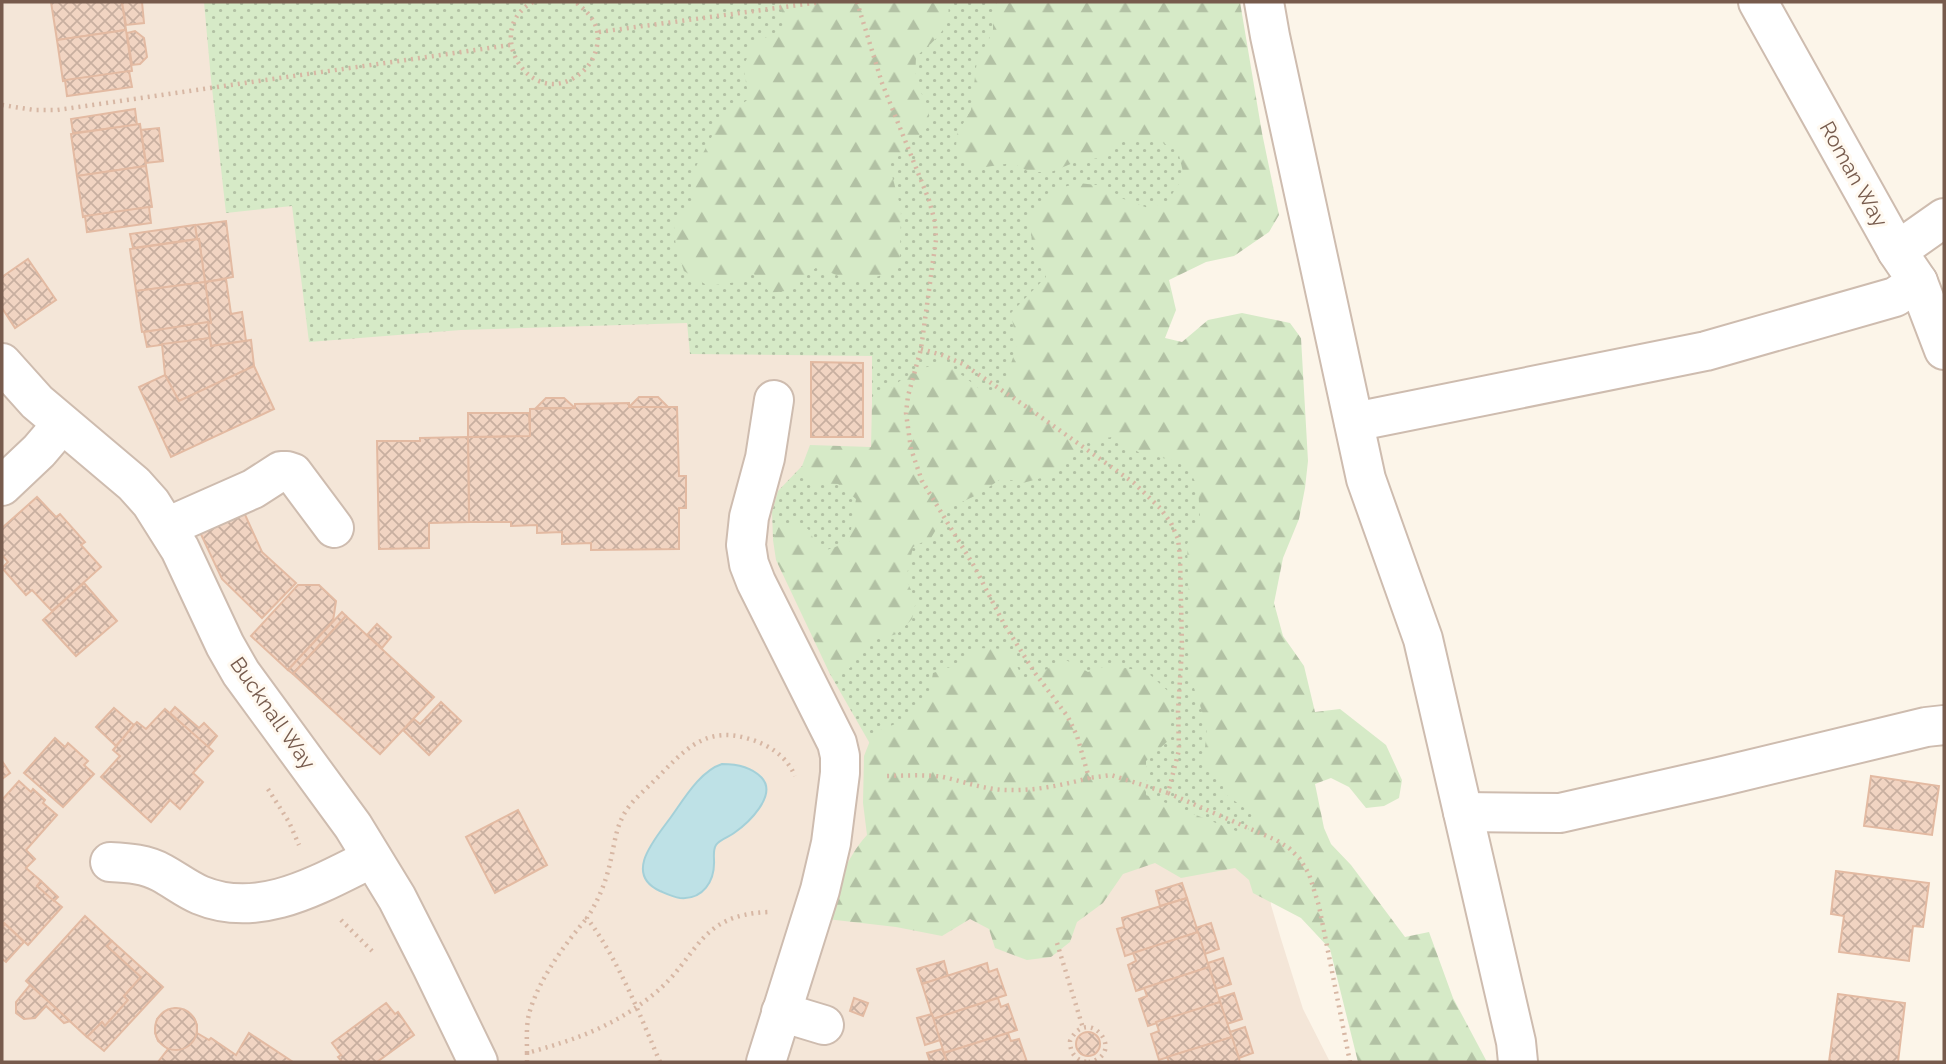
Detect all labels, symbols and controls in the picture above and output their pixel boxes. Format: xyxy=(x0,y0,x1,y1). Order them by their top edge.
street label: Roman Way xyxy=(1815,117,1893,231)
street label: Bucknall Way xyxy=(225,652,321,774)

